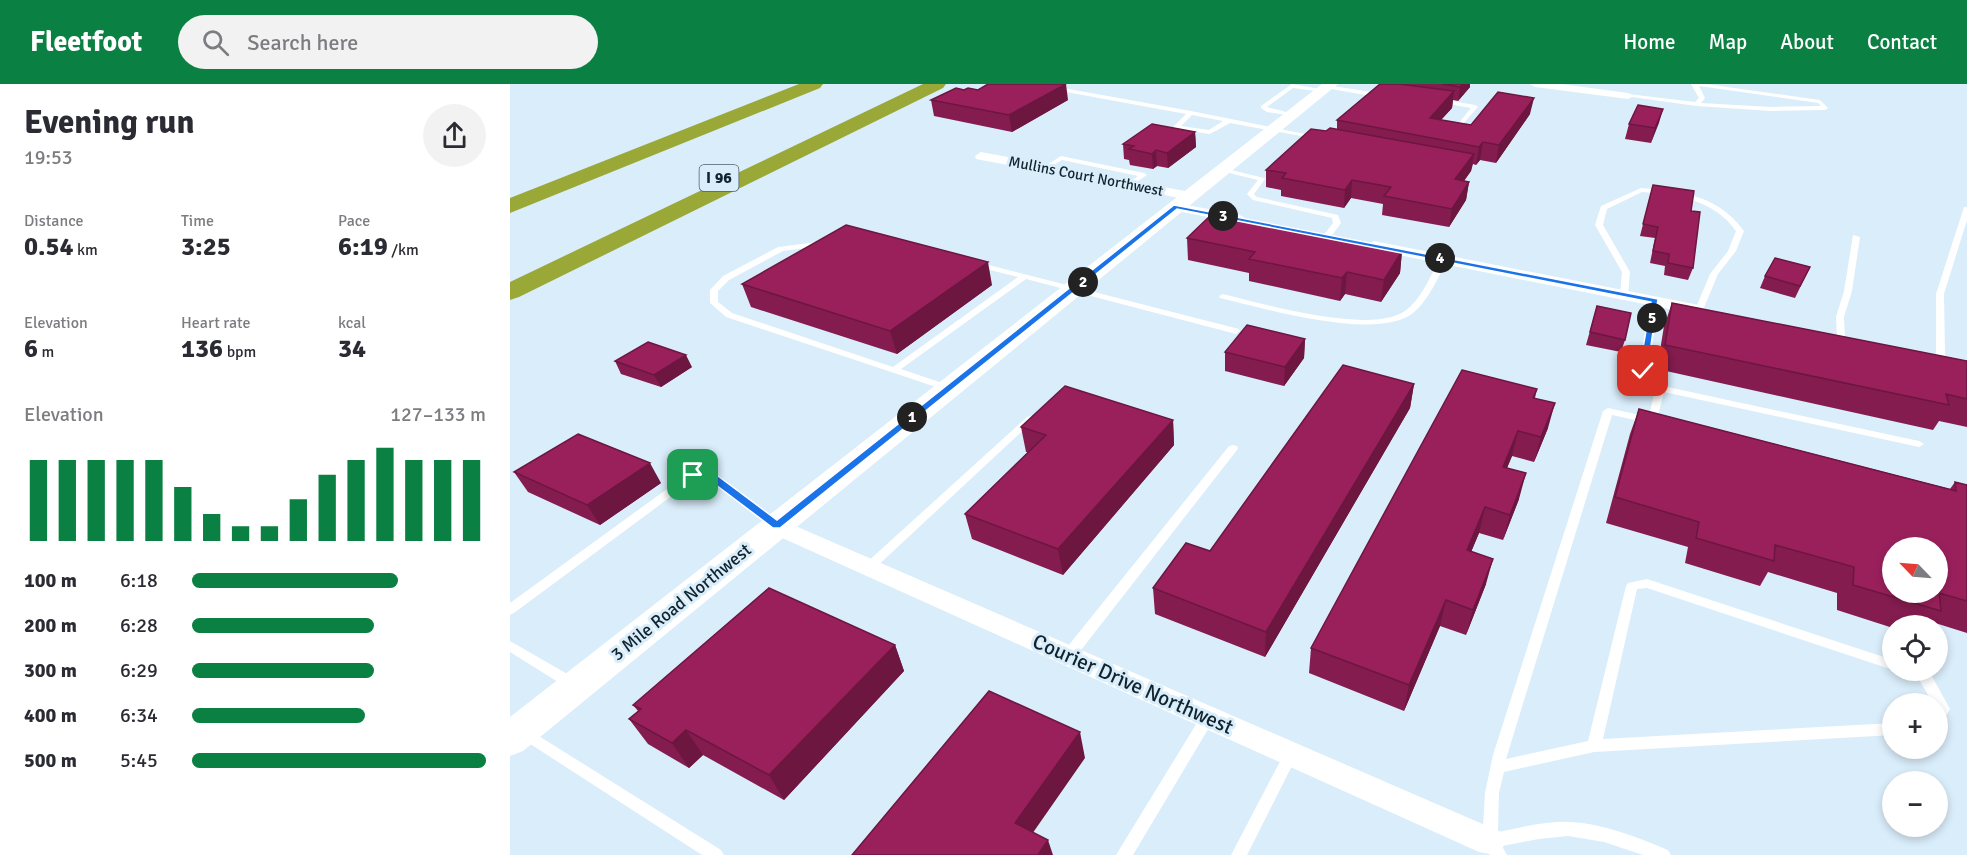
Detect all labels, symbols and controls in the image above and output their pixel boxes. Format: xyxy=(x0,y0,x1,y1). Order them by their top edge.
search box xyxy=(178,15,598,69)
text: Fleetfoot xyxy=(30,25,142,59)
icon: search xyxy=(199,26,232,59)
text: Search here xyxy=(247,29,358,56)
text: Home xyxy=(1623,29,1676,55)
text: Map xyxy=(1709,29,1747,55)
text: About xyxy=(1780,29,1834,55)
text: Contact xyxy=(1867,29,1937,55)
text: Evening run xyxy=(24,102,194,143)
button: share xyxy=(423,104,486,167)
text: 19:53 xyxy=(24,145,73,170)
street label: Mullins Court Northwest xyxy=(1007,152,1165,200)
road number: I 96 xyxy=(700,165,738,191)
pin: 3 xyxy=(1208,201,1238,231)
text: 3 xyxy=(1219,206,1227,226)
text: Distance xyxy=(24,211,84,231)
text: Time xyxy=(181,211,214,231)
text: Pace xyxy=(338,211,370,231)
text: 0.54 xyxy=(24,231,74,263)
text: 3:25 xyxy=(181,231,231,263)
text: 6:19 xyxy=(338,231,388,263)
text: km xyxy=(74,240,98,260)
text: /km xyxy=(388,240,419,260)
pin: 4 xyxy=(1425,243,1455,273)
text: 4 xyxy=(1436,248,1444,268)
pin: 2 xyxy=(1068,267,1098,297)
text: 2 xyxy=(1079,272,1087,292)
pin: 5 xyxy=(1637,303,1667,333)
text: 5 xyxy=(1648,308,1656,328)
text: Elevation xyxy=(24,313,88,333)
text: Heart rate xyxy=(181,313,250,333)
text: kcal xyxy=(338,313,366,333)
text: 6 xyxy=(24,333,38,365)
text: 136 xyxy=(181,333,223,365)
text: 34 xyxy=(338,333,366,365)
text: m xyxy=(38,342,54,362)
text: bpm xyxy=(223,342,256,362)
pin xyxy=(1617,345,1668,396)
icon: check xyxy=(1626,354,1659,387)
text: Elevation xyxy=(24,402,104,427)
text: 127–133 m xyxy=(390,402,486,427)
pin: 1 xyxy=(897,402,927,432)
text: 1 xyxy=(908,407,916,427)
pin xyxy=(667,449,718,500)
icon: arrive xyxy=(676,458,709,491)
north arrow xyxy=(1882,537,1948,603)
map controls xyxy=(1882,537,1948,837)
street label: 3 Mile Road Northwest xyxy=(606,539,756,665)
text: 100 m xyxy=(24,568,77,593)
text: 6:18 xyxy=(120,568,158,593)
text: 200 m xyxy=(24,613,77,638)
text: 6:28 xyxy=(120,613,158,638)
button: locate xyxy=(1882,615,1948,681)
street label: Courier Drive Northwest xyxy=(1029,628,1237,740)
text: 300 m xyxy=(24,658,77,683)
text: 6:29 xyxy=(120,658,158,683)
button: + xyxy=(1882,693,1948,759)
text: 400 m xyxy=(24,703,77,728)
text: 6:34 xyxy=(120,703,158,728)
text: 500 m xyxy=(24,748,77,773)
text: 5:45 xyxy=(120,748,158,773)
button: − xyxy=(1882,771,1948,837)

